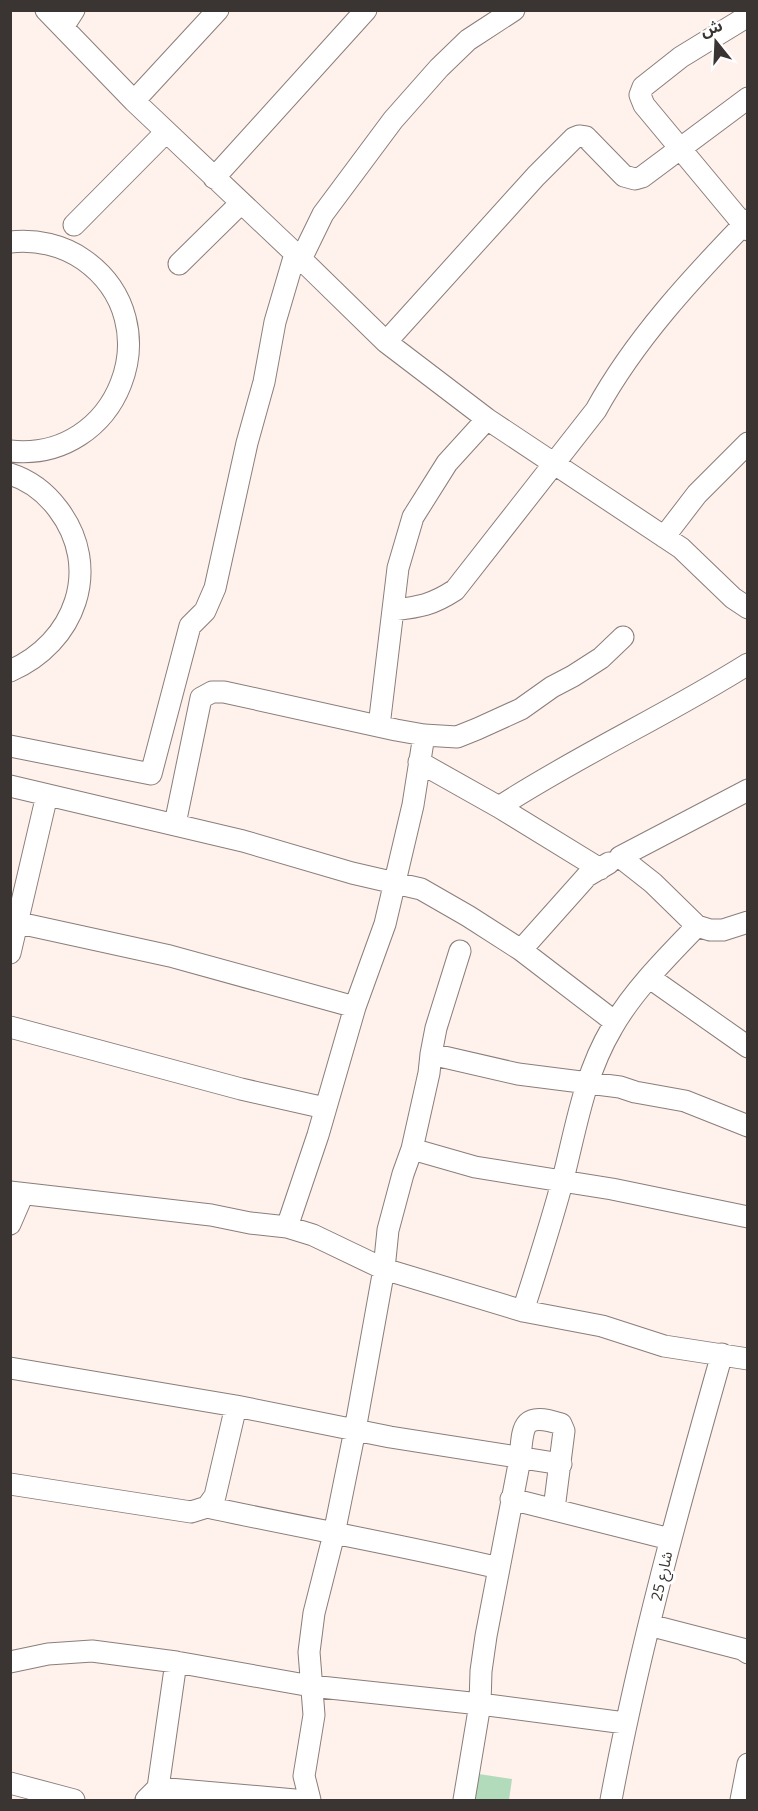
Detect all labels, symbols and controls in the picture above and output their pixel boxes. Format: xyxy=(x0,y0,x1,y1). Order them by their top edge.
north arrow xyxy=(686,12,746,72)
text: ش xyxy=(698,14,725,42)
street label: شارع 25 xyxy=(646,1549,679,1603)

